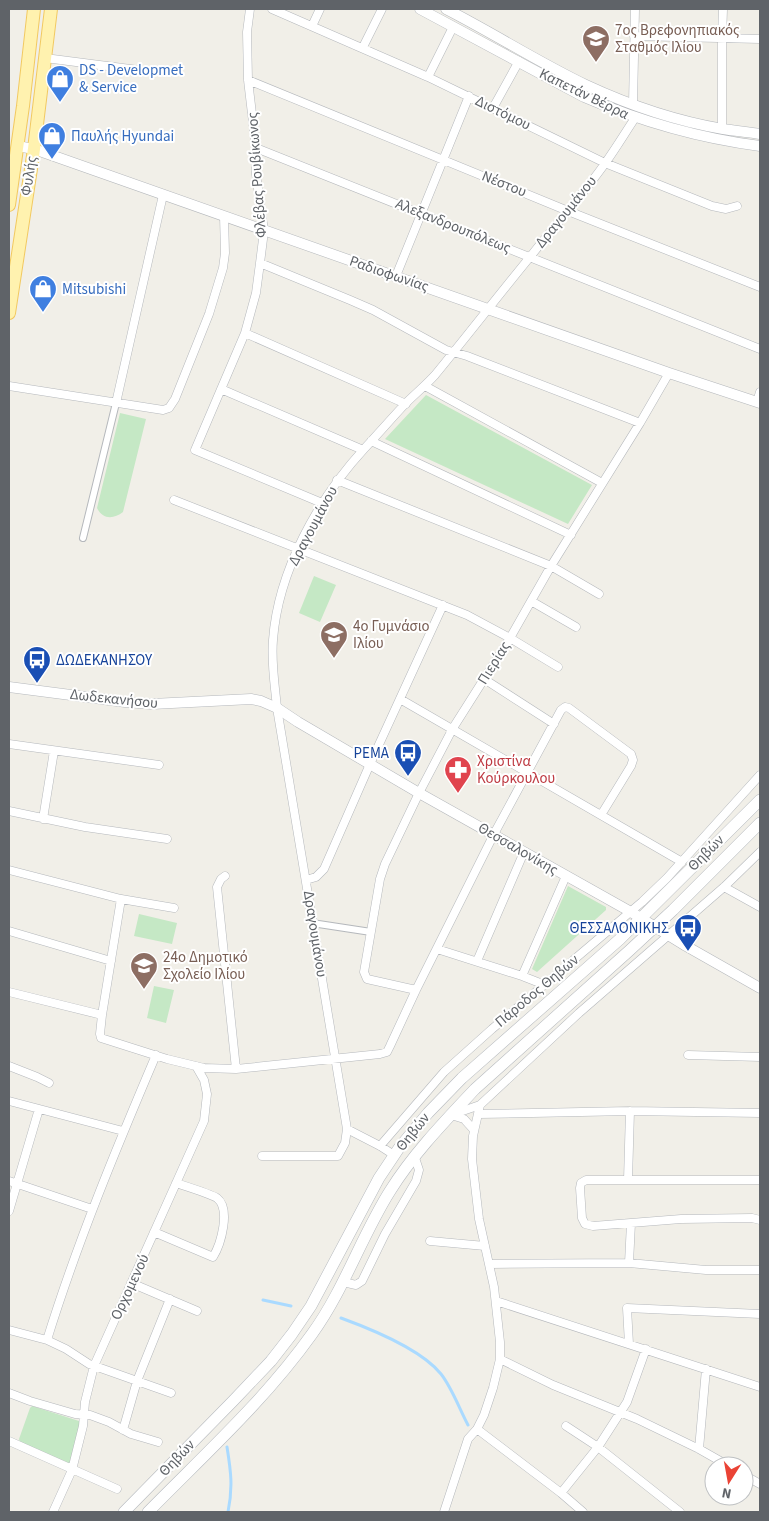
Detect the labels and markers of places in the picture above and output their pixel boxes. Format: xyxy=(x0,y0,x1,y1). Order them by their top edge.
place label: 7ος Βρεφονηπιακός Σταθμός Ιλίου xyxy=(615,20,740,58)
school or university icon: 7ος Βρεφονηπιακός Σταθμός Ιλίου xyxy=(581,24,611,63)
place label: DS - Developmet & Service xyxy=(79,60,183,98)
shop icon: DS - Developmet & Service xyxy=(45,64,75,103)
shop icon: Παυλής Hyundai xyxy=(37,121,67,160)
place label: Παυλής Hyundai xyxy=(71,126,174,147)
shop icon: Mitsubishi xyxy=(28,274,58,313)
place label: Mitsubishi xyxy=(62,279,126,300)
place label: 4ο Γυμνάσιο Ιλίου xyxy=(353,616,430,654)
school or university icon: 4ο Γυμνάσιο Ιλίου xyxy=(319,620,349,659)
bus stop icon: ΔΩΔΕΚΑΝΗΣΟΥ xyxy=(22,645,52,684)
place label: ΔΩΔΕΚΑΝΗΣΟΥ xyxy=(56,650,153,671)
bus stop icon: ΡΕΜΑ xyxy=(393,738,423,777)
place label: ΡΕΜΑ xyxy=(354,743,390,764)
place label: Χριστίνα Κούρκουλου xyxy=(477,751,555,789)
pharmacy icon: Χριστίνα Κούρκουλου xyxy=(443,755,473,794)
bus stop icon: ΘΕΣΣΑΛΟΝΙΚΗΣ xyxy=(673,913,703,952)
place label: ΘΕΣΣΑΛΟΝΙΚΗΣ xyxy=(570,918,669,939)
place label: 24ο Δημοτικό Σχολείο Ιλίου xyxy=(163,947,248,985)
school or university icon: 24ο Δημοτικό Σχολείο Ιλίου xyxy=(129,951,159,990)

